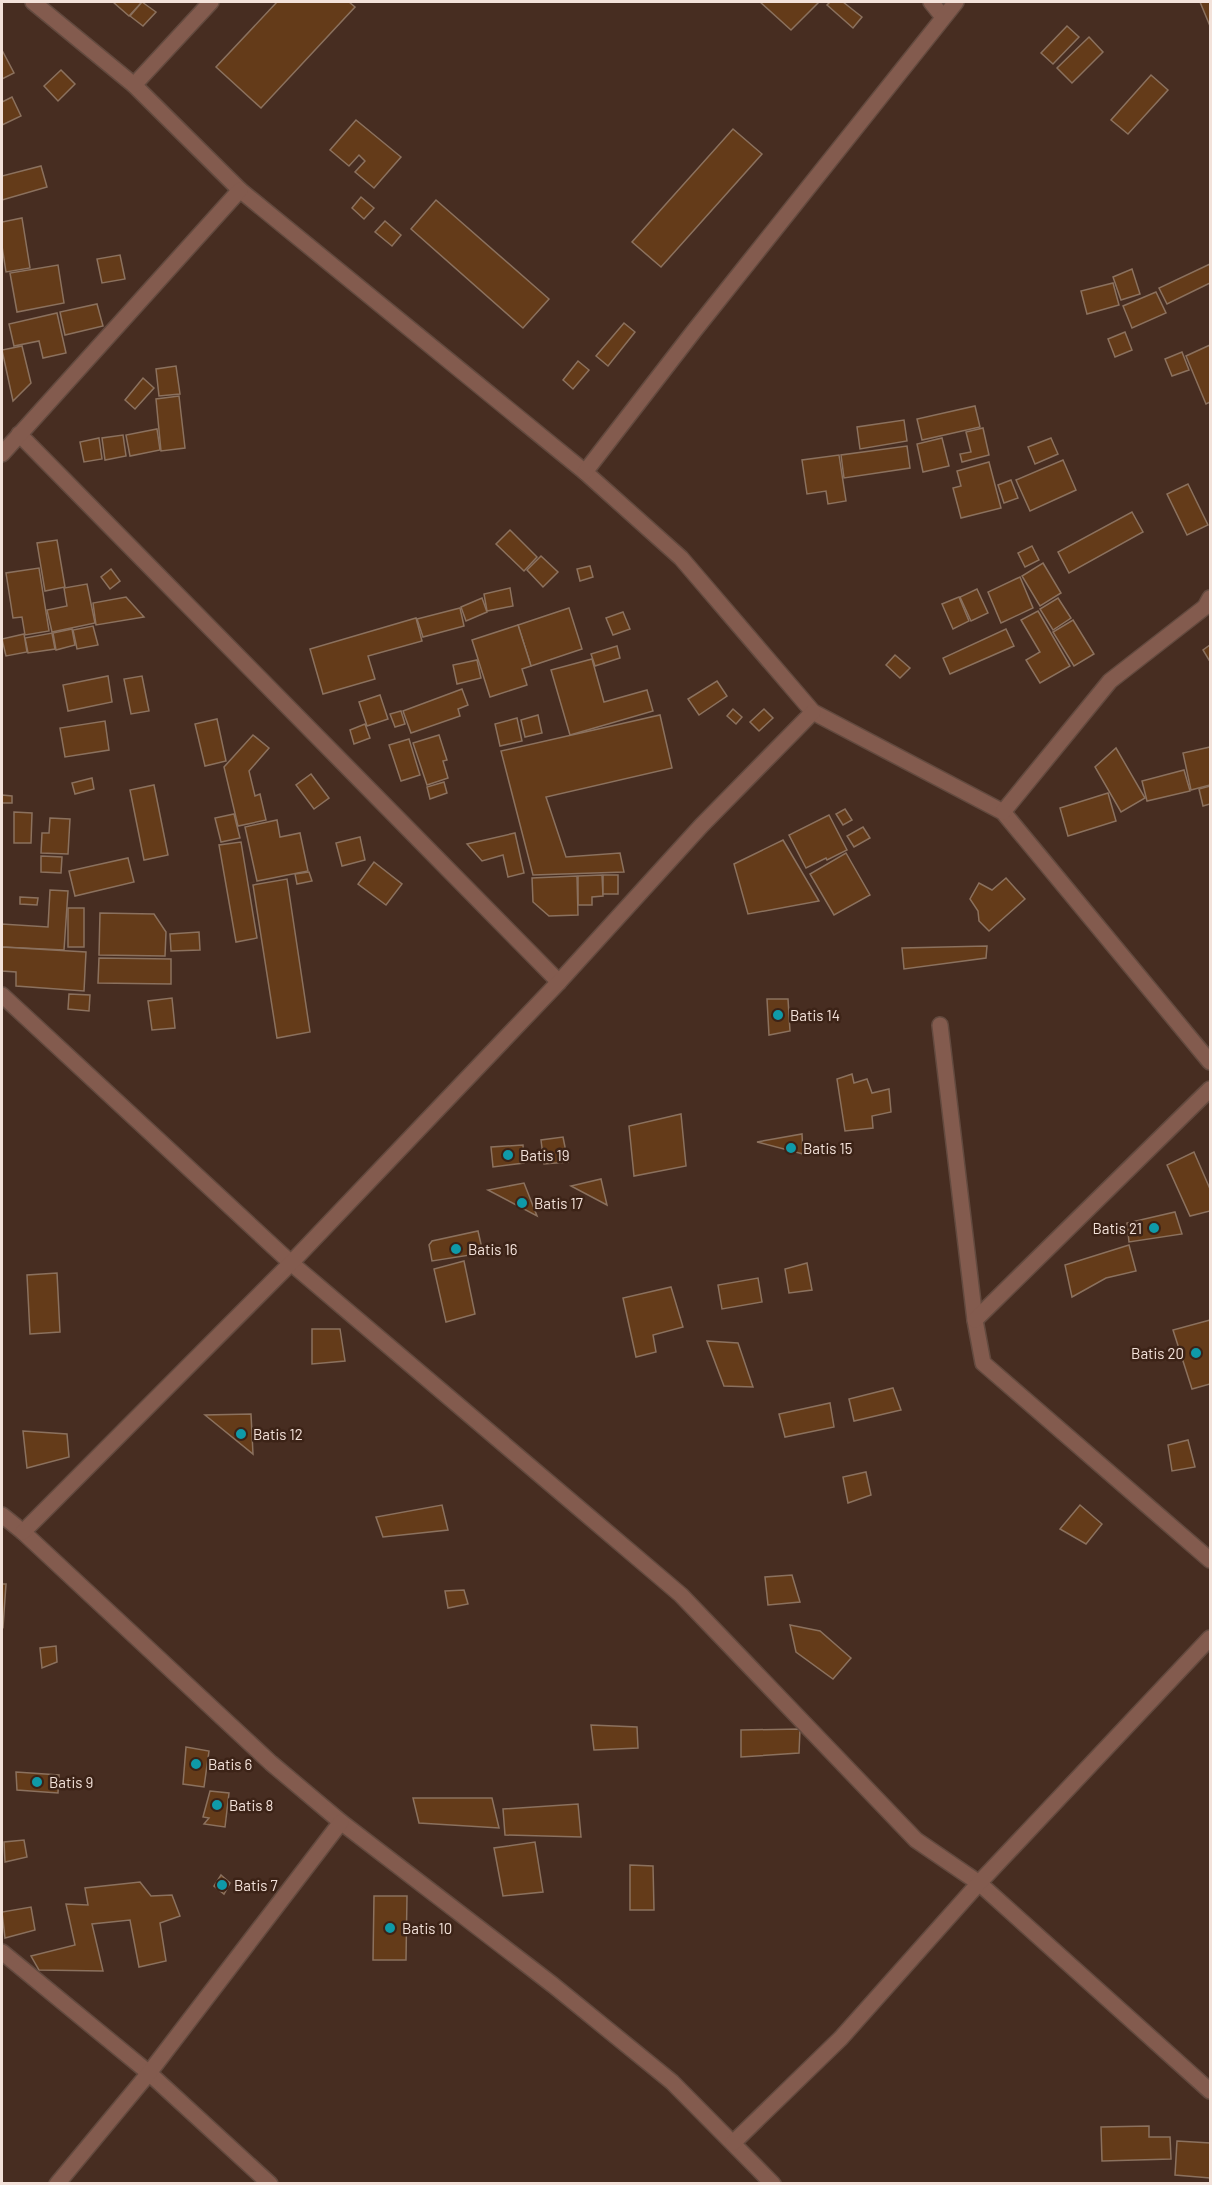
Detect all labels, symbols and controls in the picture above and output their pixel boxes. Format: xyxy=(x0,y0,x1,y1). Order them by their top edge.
place label: Batis 14 xyxy=(790,1006,840,1024)
marker: Batis 14 xyxy=(771,1008,785,1022)
place label: Batis 15 xyxy=(803,1139,852,1157)
marker: Batis 15 xyxy=(784,1141,798,1155)
place label: Batis 19 xyxy=(520,1146,570,1164)
marker: Batis 19 xyxy=(501,1148,515,1162)
place label: Batis 17 xyxy=(534,1194,583,1212)
marker: Batis 17 xyxy=(515,1196,529,1210)
place label: Batis 21 xyxy=(1092,1219,1142,1237)
marker: Batis 21 xyxy=(1147,1221,1161,1235)
place label: Batis 16 xyxy=(468,1240,517,1258)
marker: Batis 16 xyxy=(449,1242,463,1256)
place label: Batis 20 xyxy=(1131,1344,1184,1362)
marker: Batis 20 xyxy=(1189,1346,1203,1360)
place label: Batis 12 xyxy=(253,1425,303,1443)
marker: Batis 12 xyxy=(234,1427,248,1441)
place label: Batis 6 xyxy=(208,1755,252,1773)
marker: Batis 6 xyxy=(189,1757,203,1771)
place label: Batis 9 xyxy=(49,1773,93,1791)
marker: Batis 9 xyxy=(30,1775,44,1789)
place label: Batis 8 xyxy=(229,1796,273,1814)
marker: Batis 8 xyxy=(210,1798,224,1812)
place label: Batis 7 xyxy=(234,1876,278,1894)
marker: Batis 7 xyxy=(215,1878,229,1892)
place label: Batis 10 xyxy=(402,1919,452,1937)
marker: Batis 10 xyxy=(383,1921,397,1935)

